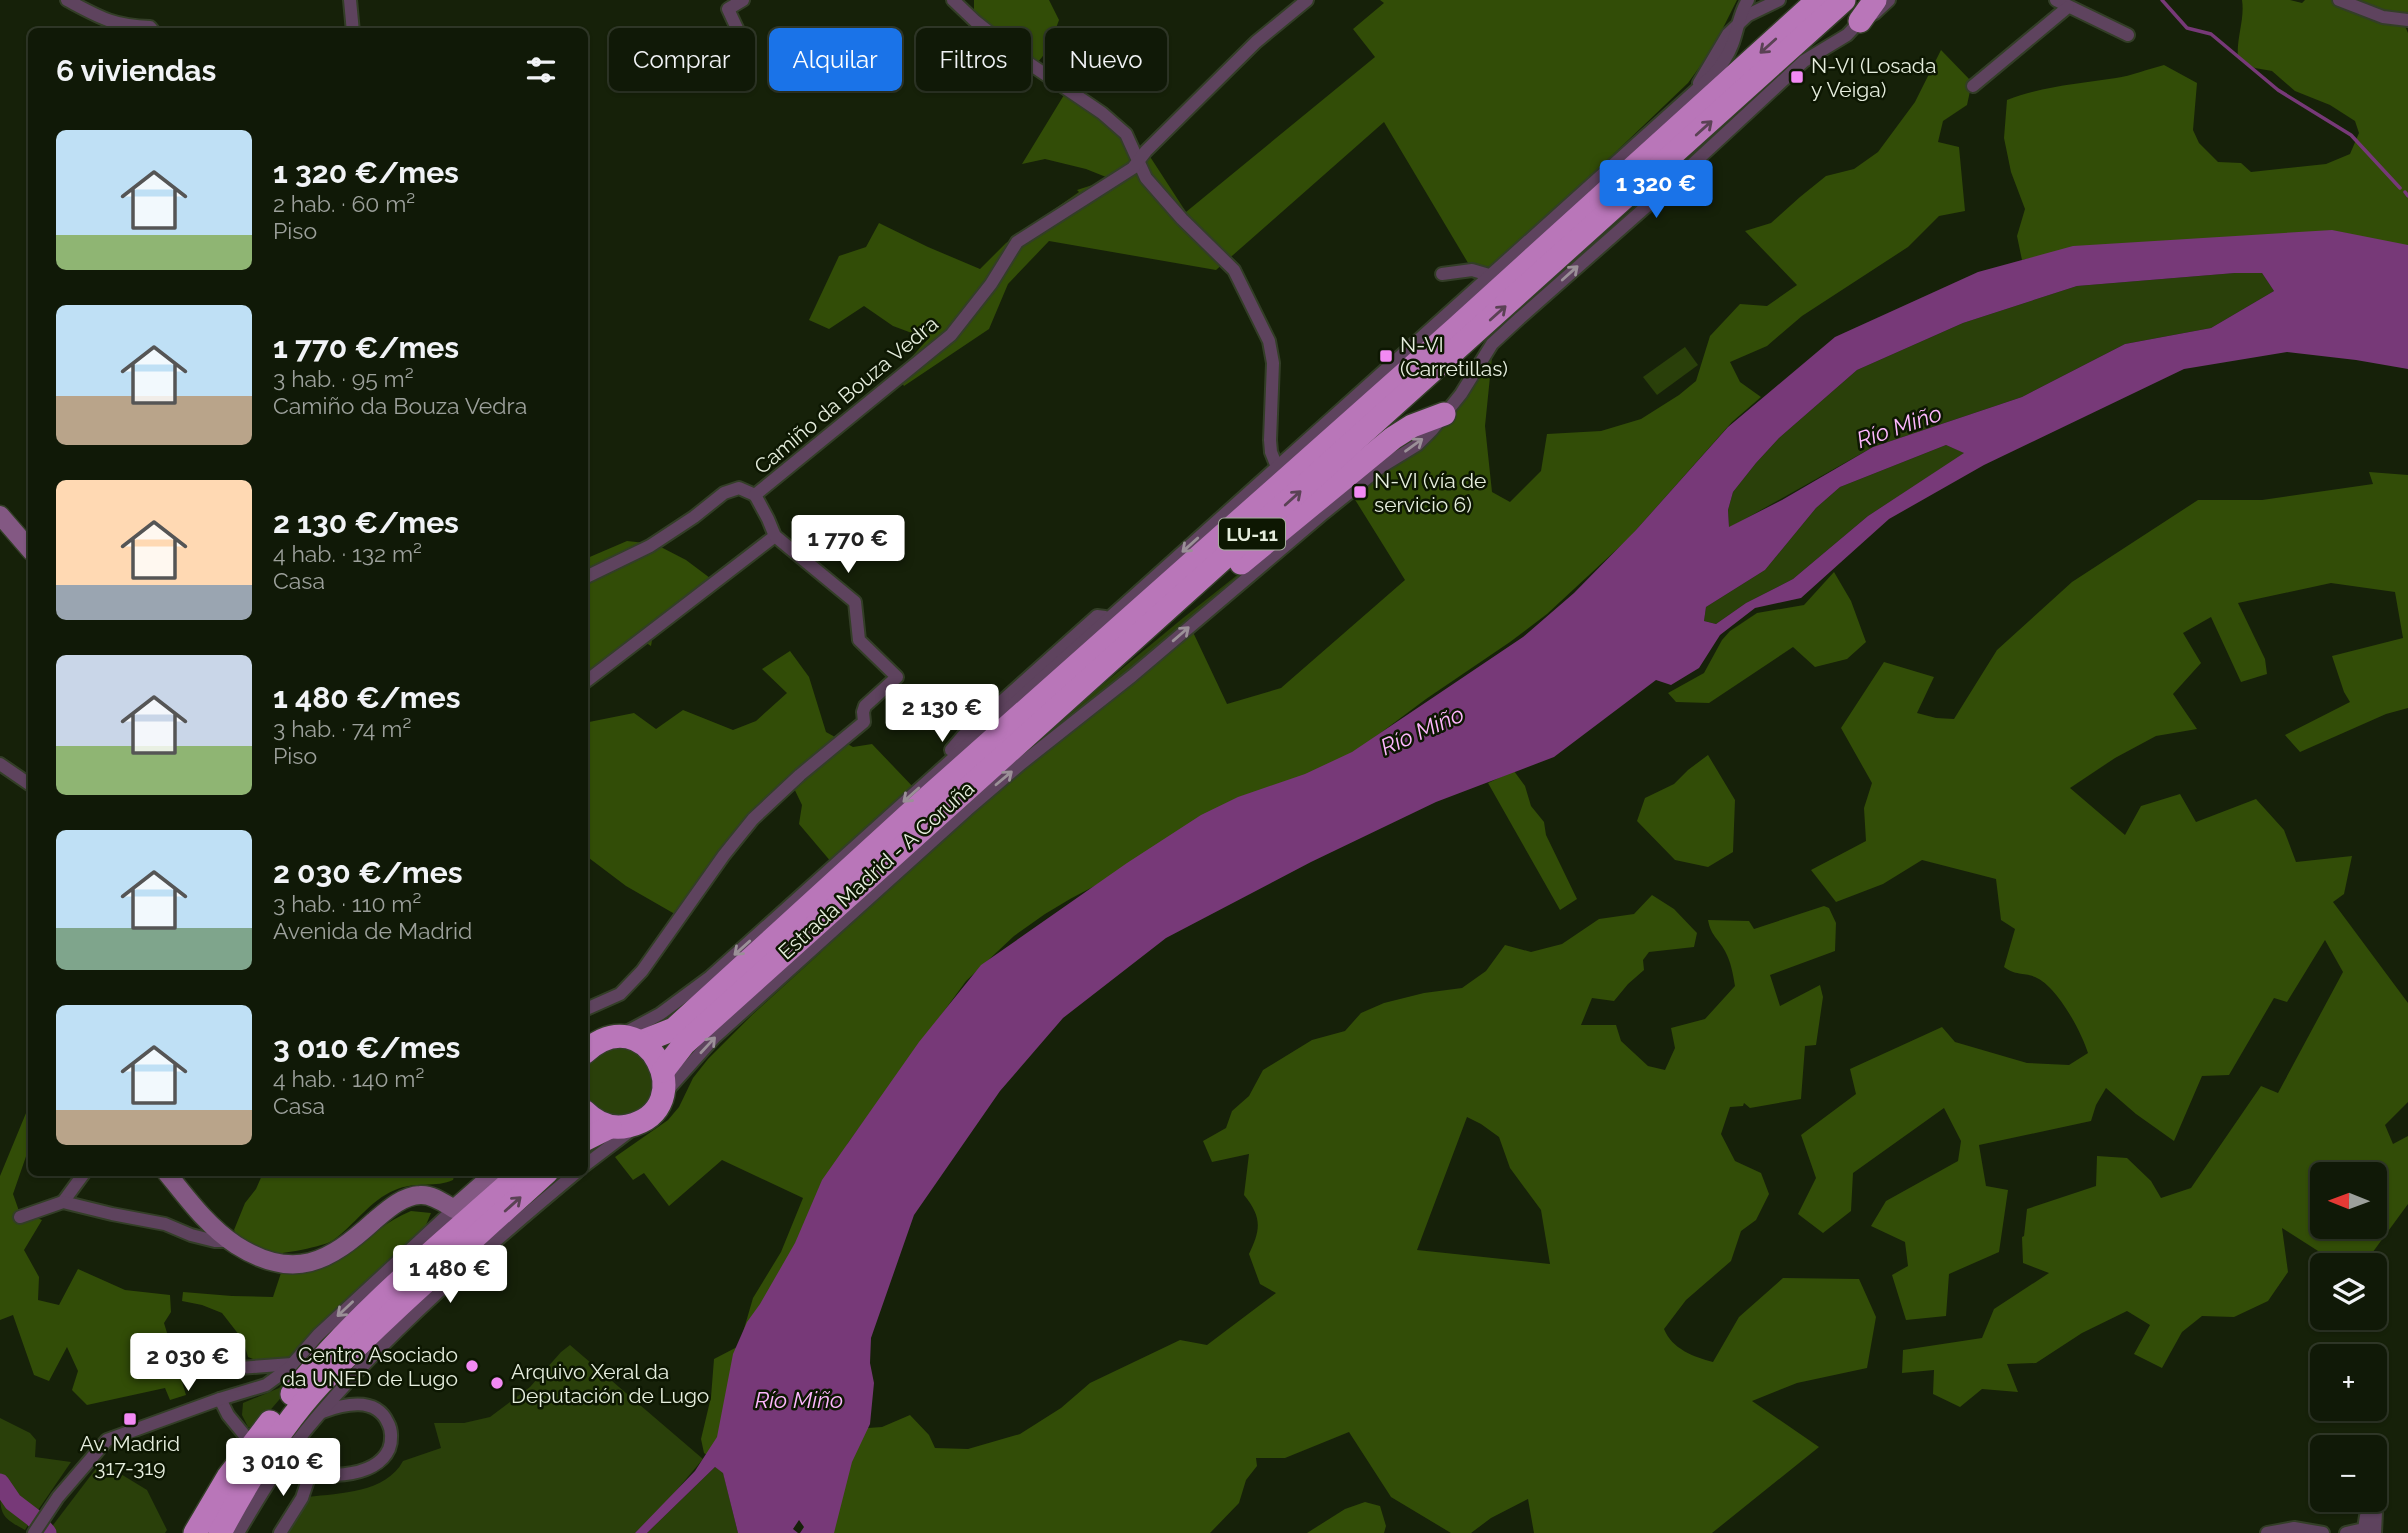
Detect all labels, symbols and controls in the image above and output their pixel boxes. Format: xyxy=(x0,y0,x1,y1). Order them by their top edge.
chip: Comprar xyxy=(609,28,755,91)
chip: Alquilar xyxy=(769,28,902,91)
chip: Filtros xyxy=(916,28,1031,91)
chip: Nuevo xyxy=(1045,28,1167,91)
one-way arrow xyxy=(1759,38,1777,54)
icon: filters xyxy=(522,51,560,89)
text: 6 viviendas xyxy=(56,53,216,88)
place label: N-VI (Losada y Veiga) xyxy=(1811,53,1936,102)
marker: N-VI (Losada y Veiga) xyxy=(1789,69,1805,85)
one-way arrow xyxy=(1695,119,1712,136)
text: 1 320 €/mes xyxy=(273,155,459,190)
icon: home xyxy=(112,158,196,242)
pin: 1 320 € xyxy=(1591,160,1721,220)
text: 1 320 € xyxy=(1616,169,1696,196)
text: 2 hab. · 60 m² xyxy=(273,190,415,217)
text: Piso xyxy=(273,217,317,244)
one-way arrow xyxy=(1561,265,1579,281)
one-way arrow xyxy=(1489,305,1507,321)
street label: Camiño da Bouza Vedra xyxy=(749,311,943,479)
text: 1 770 €/mes xyxy=(273,330,459,365)
place label: N-VI (Carretillas) xyxy=(1400,332,1508,381)
icon: home xyxy=(112,333,196,417)
marker: N-VI (Carretillas) xyxy=(1378,348,1394,364)
text: 3 hab. · 95 m² xyxy=(273,365,414,392)
text: Camiño da Bouza Vedra xyxy=(273,392,527,419)
water label: Río Miño xyxy=(1853,399,1945,453)
one-way arrow xyxy=(1405,438,1424,453)
place label: N-VI (vía de servicio 6) xyxy=(1374,468,1486,517)
marker: N-VI (vía de servicio 6) xyxy=(1352,484,1368,500)
one-way arrow xyxy=(1284,489,1301,506)
text: 2 130 €/mes xyxy=(273,505,459,540)
icon: home xyxy=(112,508,196,592)
pin: 1 770 € xyxy=(783,516,913,575)
road number: LU-11 xyxy=(1219,519,1285,550)
text: 1 770 € xyxy=(808,524,888,551)
one-way arrow xyxy=(1181,537,1199,553)
text: 4 hab. · 132 m² xyxy=(273,540,422,567)
text: Casa xyxy=(273,567,325,594)
one-way arrow xyxy=(1171,627,1189,642)
text: 1 480 €/mes xyxy=(273,680,461,715)
icon: home xyxy=(112,683,196,767)
pin: 2 130 € xyxy=(877,684,1007,744)
text: 2 130 € xyxy=(902,693,982,720)
water label: Río Miño xyxy=(1376,700,1468,760)
text: 3 hab. · 74 m² xyxy=(273,715,411,742)
text: Piso xyxy=(273,742,317,769)
one-way arrow xyxy=(995,770,1013,786)
street label: Estrada Madrid - A Coruña xyxy=(773,776,979,964)
one-way arrow xyxy=(902,787,920,803)
text: 2 030 €/mes xyxy=(273,855,463,890)
icon: home xyxy=(112,858,196,942)
text: 3 hab. · 110 m² xyxy=(273,890,421,917)
text: Avenida de Madrid xyxy=(273,917,472,944)
one-way arrow xyxy=(733,940,751,956)
text: 3 010 €/mes xyxy=(273,1030,460,1065)
icon: home xyxy=(112,1033,196,1117)
one-way arrow xyxy=(700,1036,716,1054)
text: 4 hab. · 140 m² xyxy=(273,1065,424,1092)
text: Casa xyxy=(273,1092,325,1119)
north arrow xyxy=(2310,1162,2387,1239)
map controls xyxy=(2310,1162,2387,1512)
one-way arrow xyxy=(504,1196,522,1212)
pin: 1 480 € xyxy=(385,1246,515,1305)
button: layers xyxy=(2310,1253,2387,1330)
text: 1 480 € xyxy=(409,1254,491,1281)
one-way arrow xyxy=(337,1301,354,1318)
pin: 2 030 € xyxy=(123,1334,253,1393)
text: 2 030 € xyxy=(146,1342,230,1369)
place label: Centro Asociado da UNED de Lugo xyxy=(282,1342,458,1391)
button: + xyxy=(2310,1344,2387,1421)
marker: Centro Asociado da UNED de Lugo xyxy=(464,1358,480,1374)
place label: Arquivo Xeral da Deputación de Lugo xyxy=(511,1359,709,1408)
marker: Arquivo Xeral da Deputación de Lugo xyxy=(489,1375,505,1391)
water label: Río Miño xyxy=(755,1386,843,1413)
marker: Av. Madrid 317-319 xyxy=(122,1411,138,1427)
place label: Av. Madrid 317-319 xyxy=(80,1431,180,1480)
button: − xyxy=(2310,1435,2387,1512)
pin: 3 010 € xyxy=(218,1438,348,1498)
text: 3 010 € xyxy=(242,1447,324,1474)

